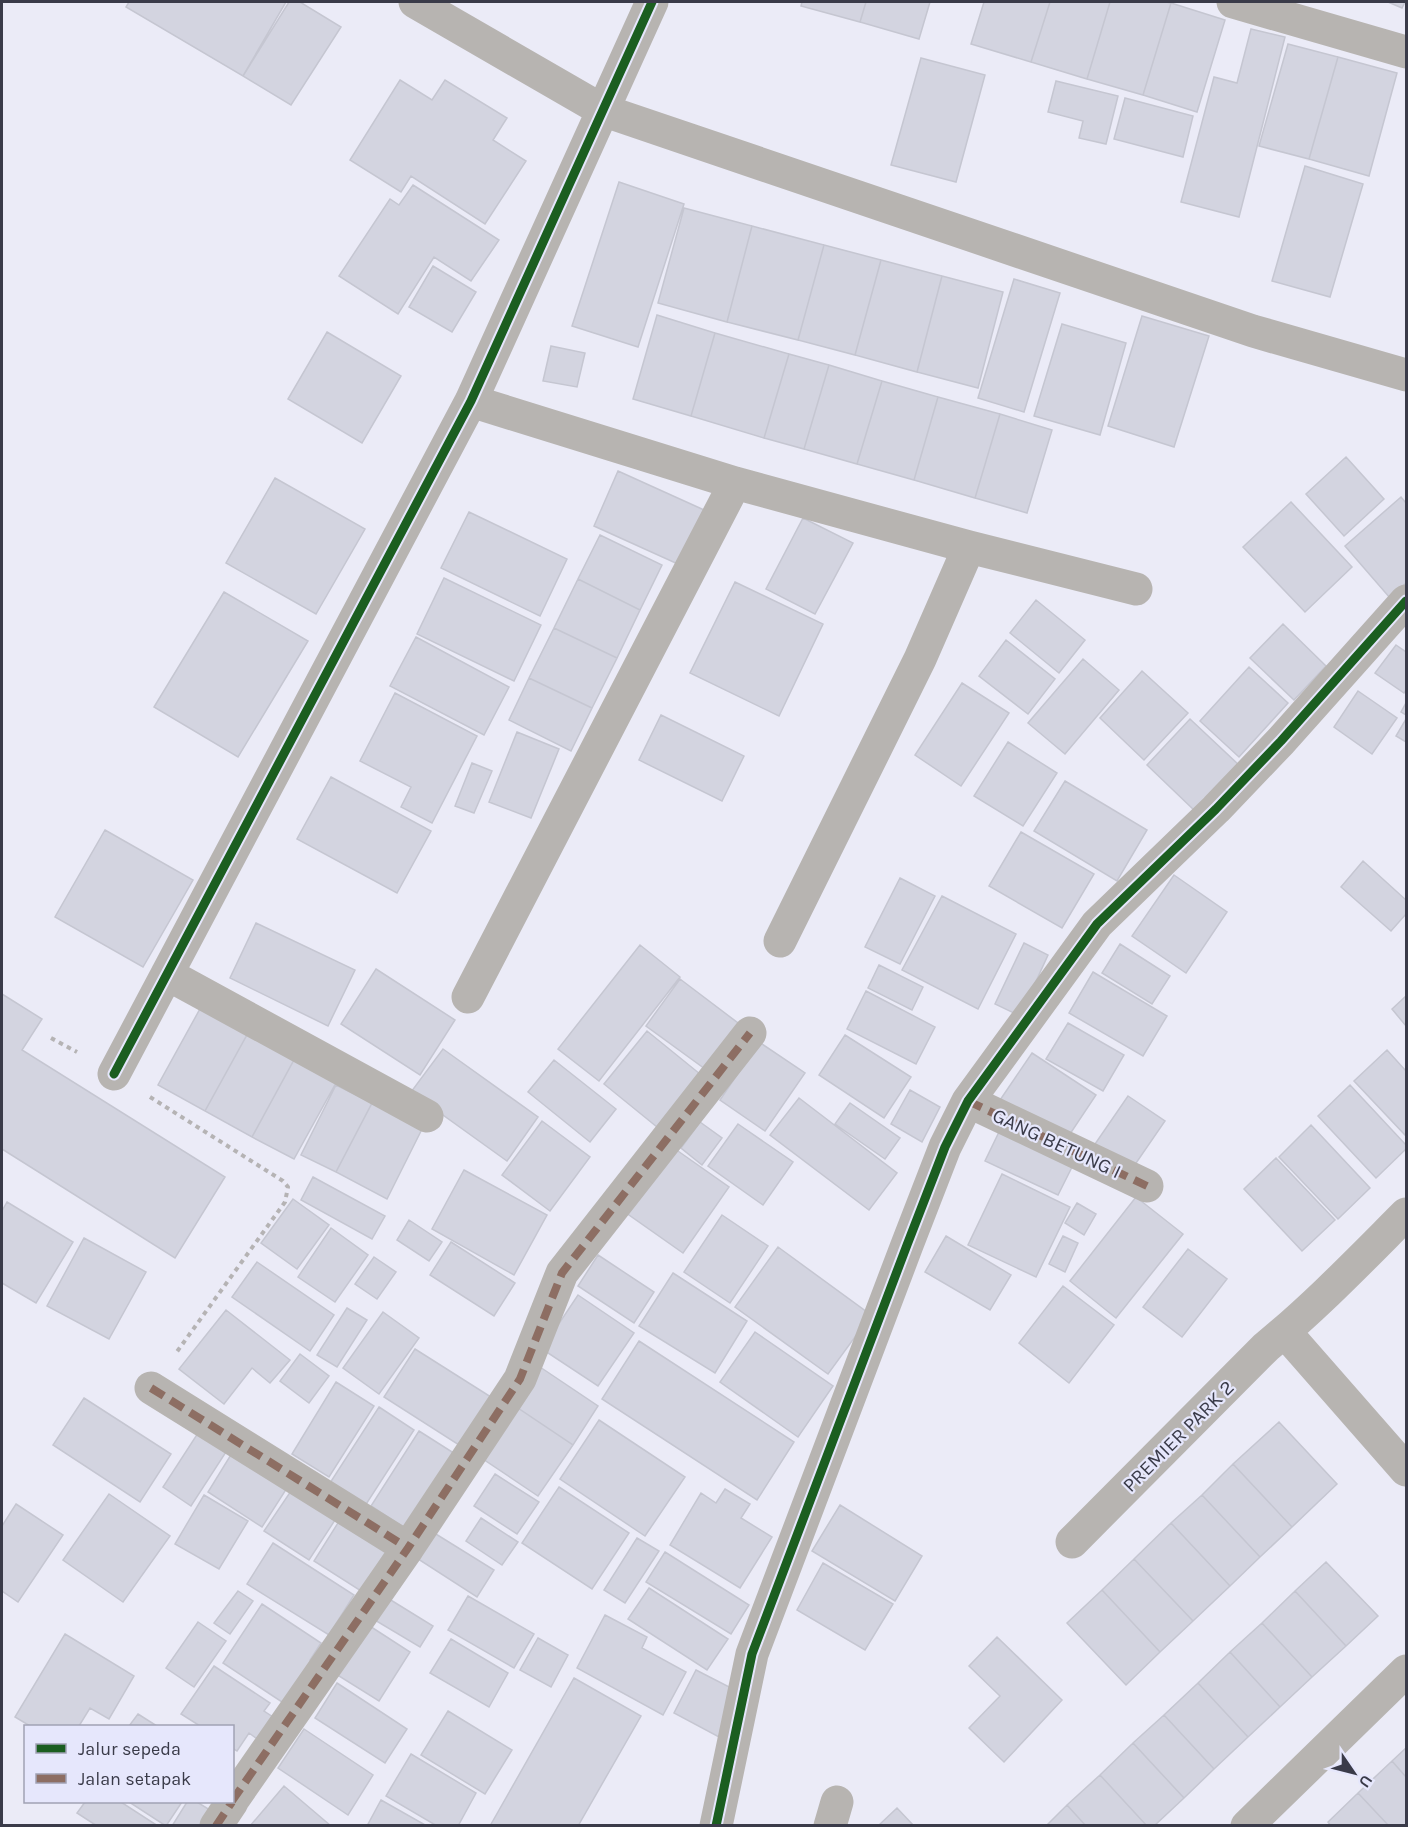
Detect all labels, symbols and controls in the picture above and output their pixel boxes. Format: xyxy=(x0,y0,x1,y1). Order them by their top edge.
street label: GANG BETUNG I xyxy=(989,1104,1125,1183)
street label: PREMIER PARK 2 xyxy=(1118,1376,1239,1497)
legend xyxy=(24,1725,234,1803)
text: Jalur sepeda xyxy=(78,1738,181,1760)
north arrow xyxy=(1324,1743,1384,1803)
text: Jalan setapak xyxy=(78,1768,191,1790)
text: U xyxy=(1355,1771,1377,1791)

